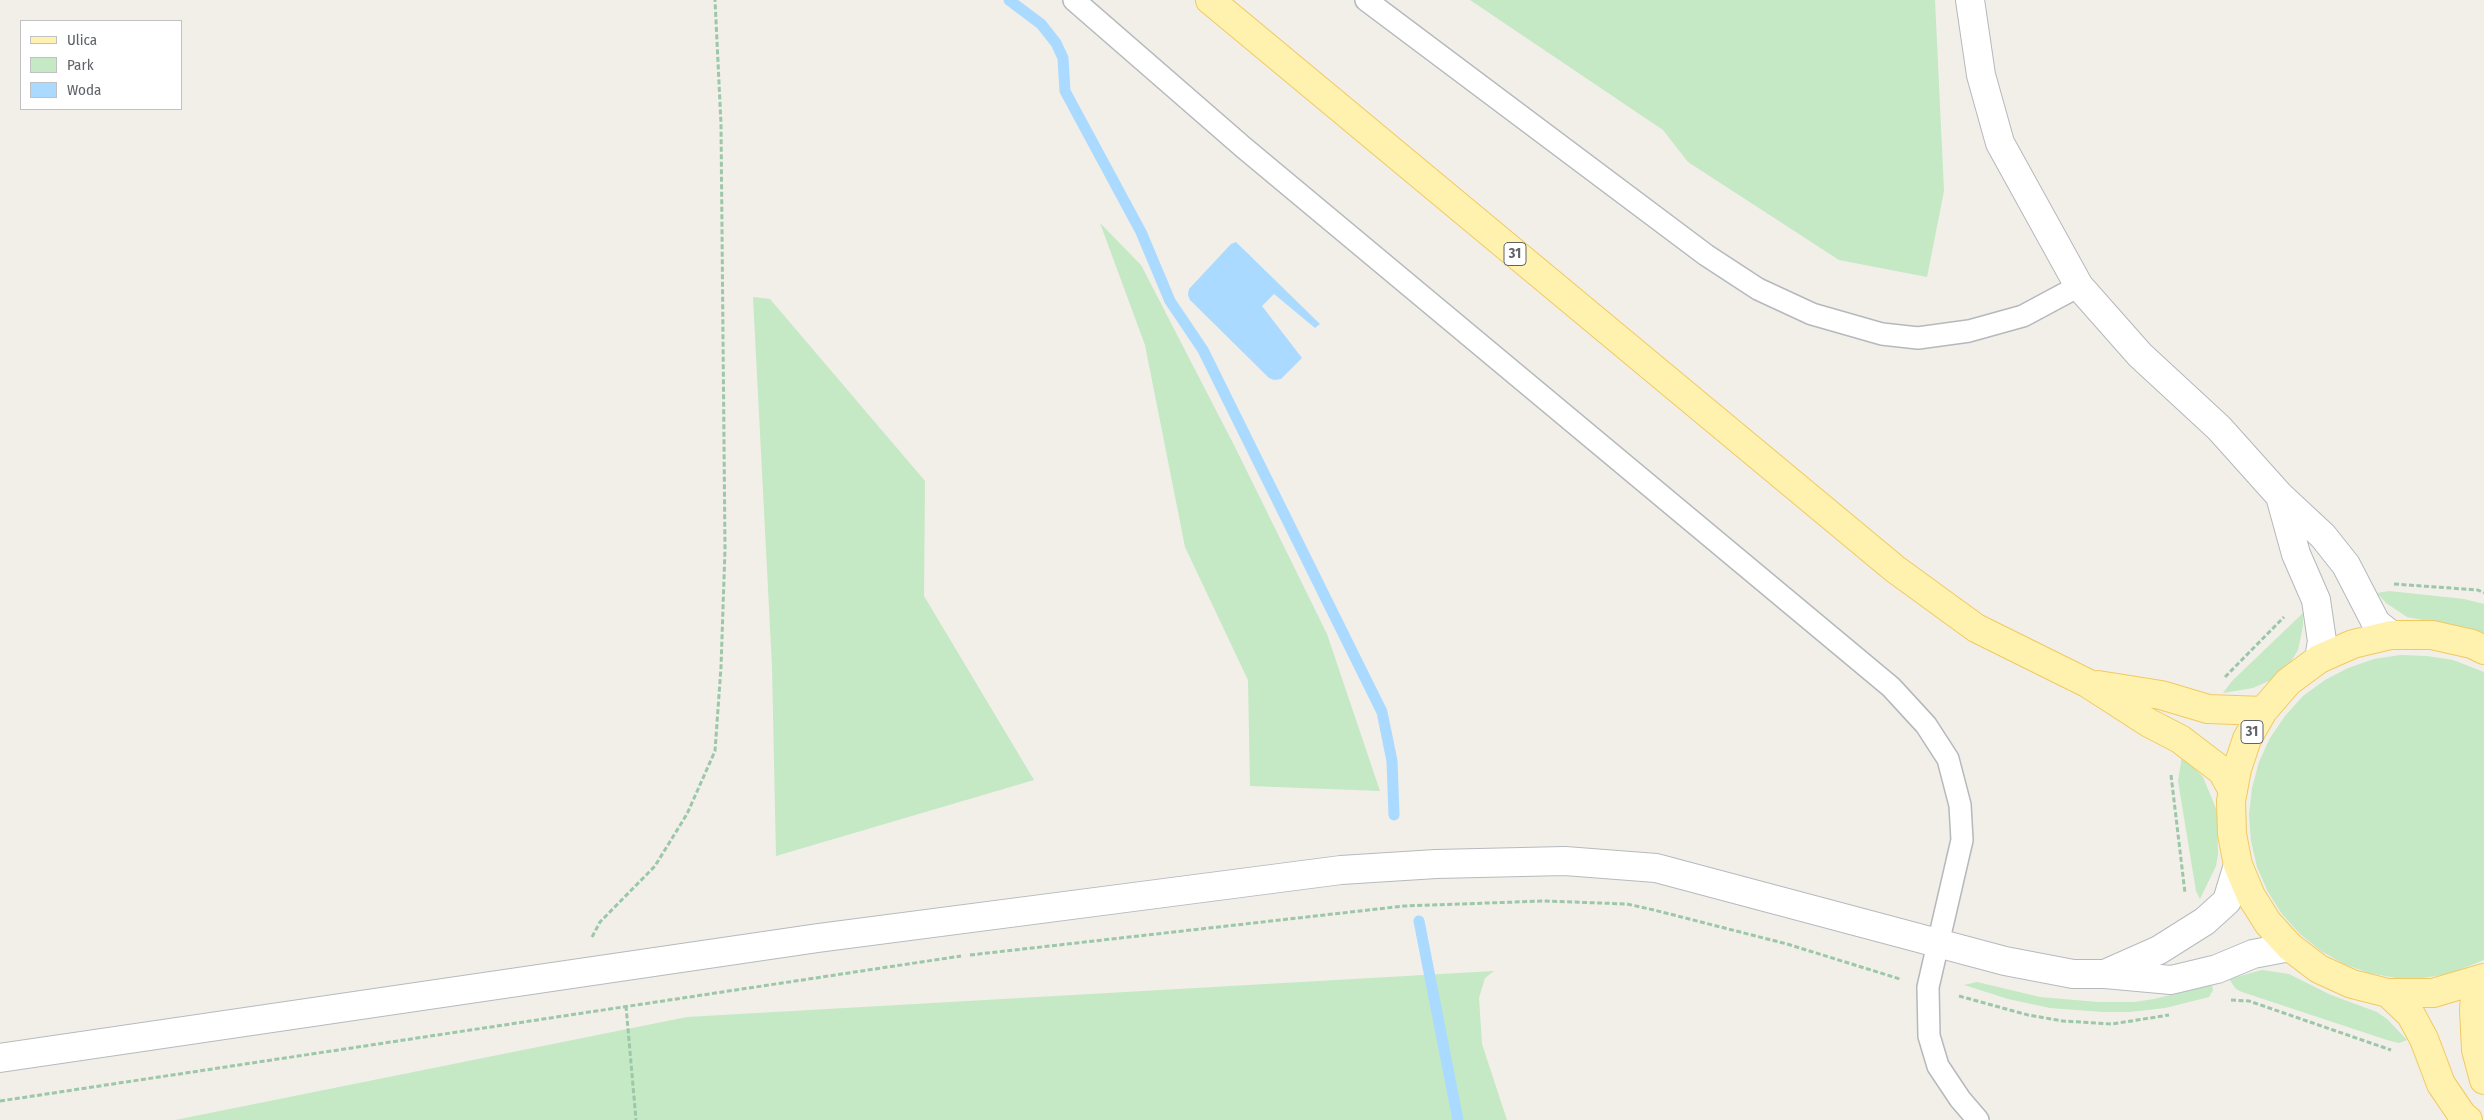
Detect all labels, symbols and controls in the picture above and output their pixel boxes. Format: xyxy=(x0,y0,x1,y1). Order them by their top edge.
legend xyxy=(20,20,182,110)
text: Ulica xyxy=(67,31,97,49)
text: Park xyxy=(67,56,94,74)
text: Woda xyxy=(67,81,101,99)
road number: 31 xyxy=(1504,242,1526,266)
road number: 31 xyxy=(2241,720,2263,744)

